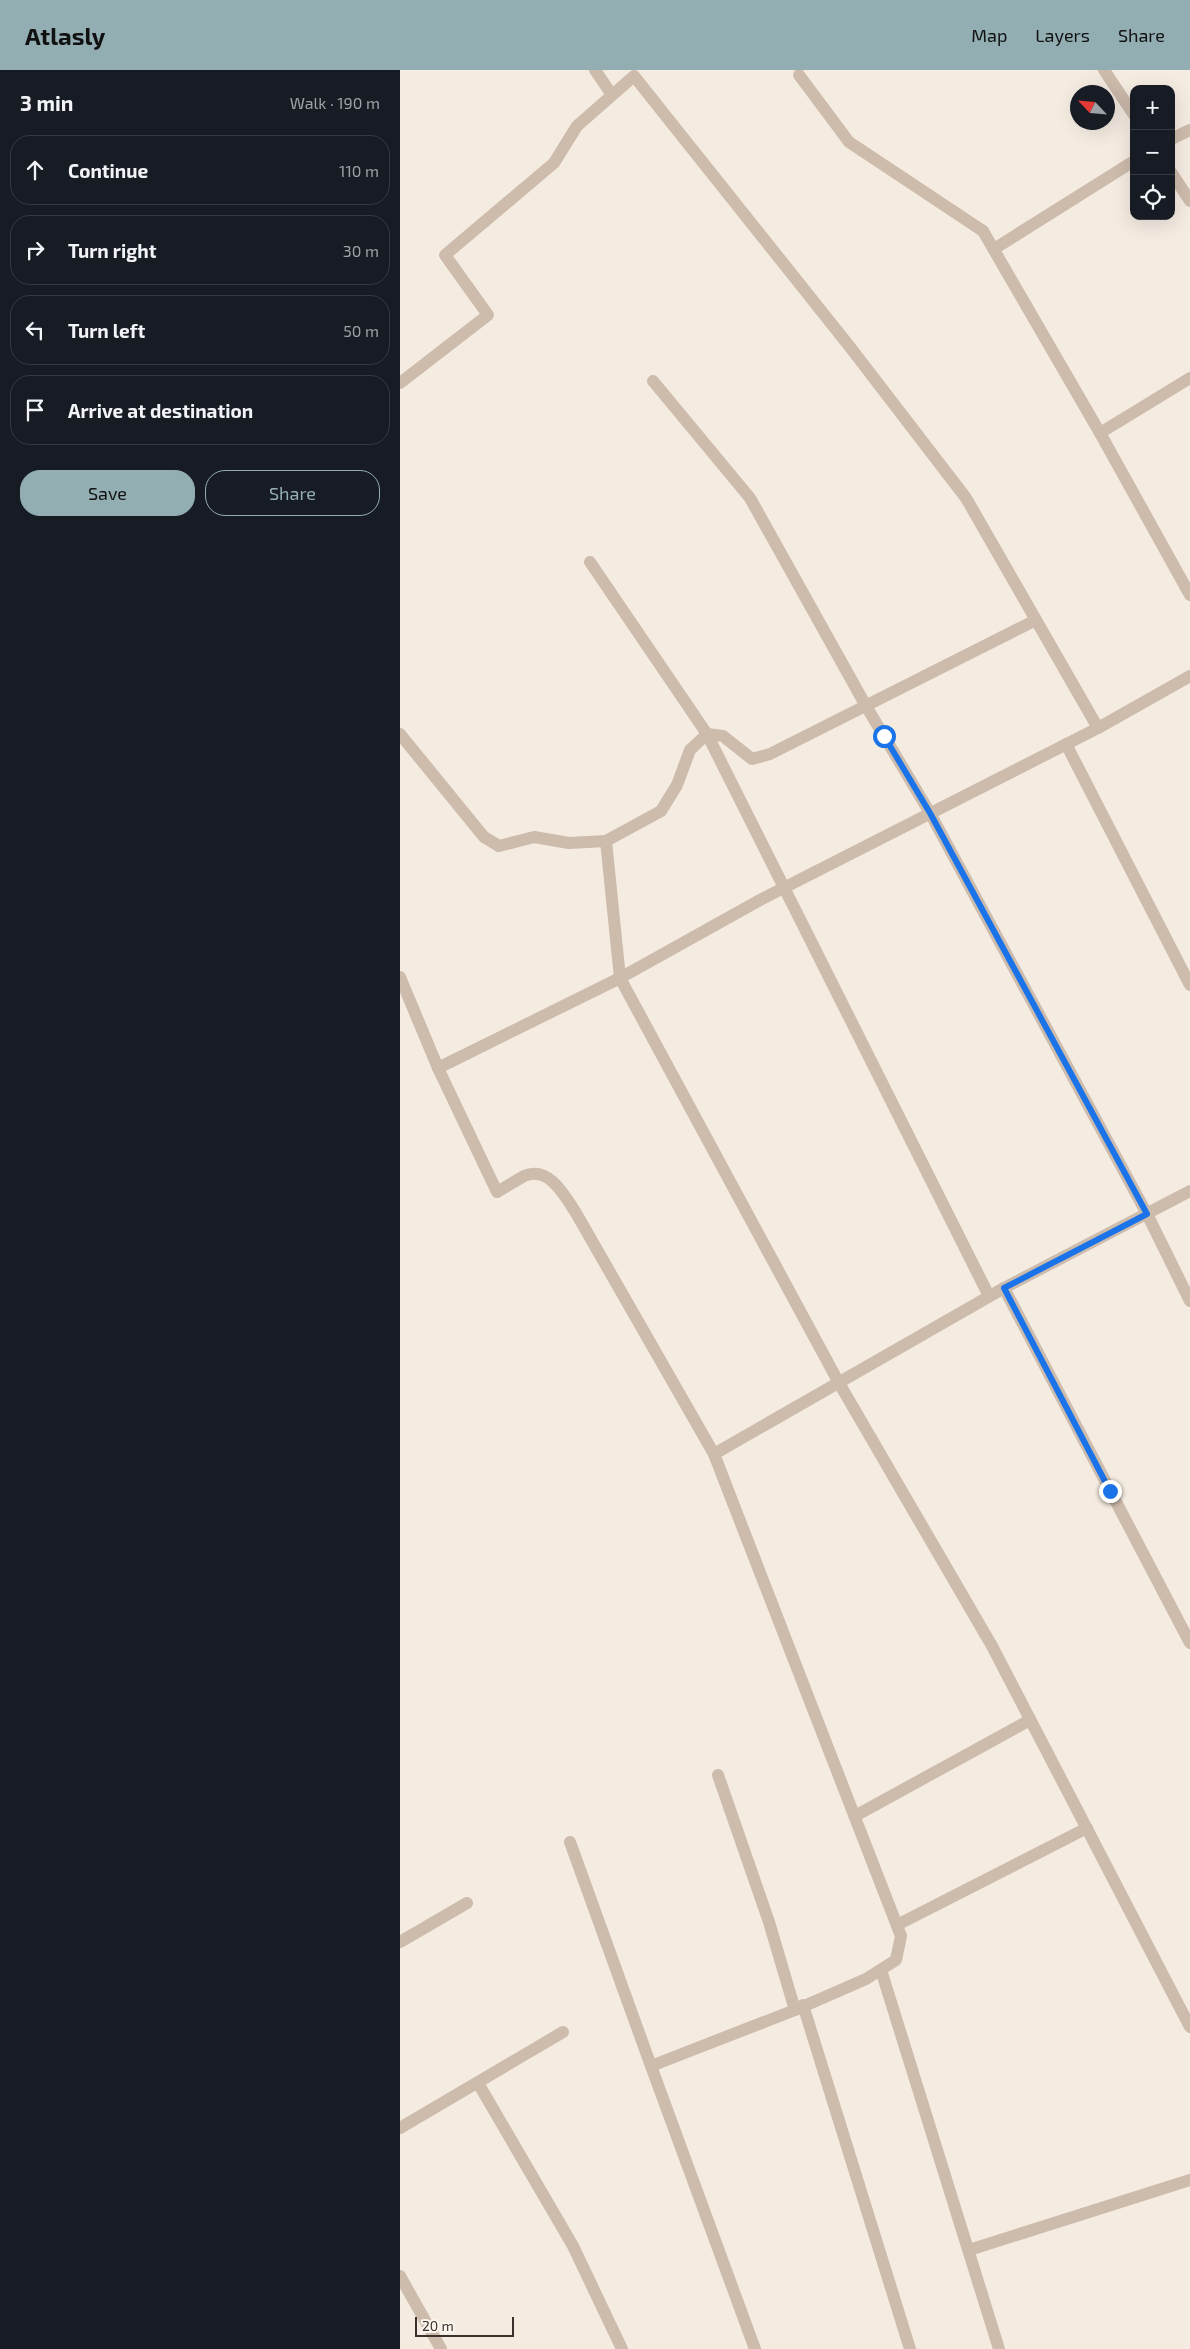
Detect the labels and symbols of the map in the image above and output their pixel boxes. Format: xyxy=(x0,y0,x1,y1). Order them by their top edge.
north arrow xyxy=(1070,85,1115,130)
route start xyxy=(873,725,896,748)
route end xyxy=(1099,1480,1122,1503)
scale bar xyxy=(415,2314,514,2337)

